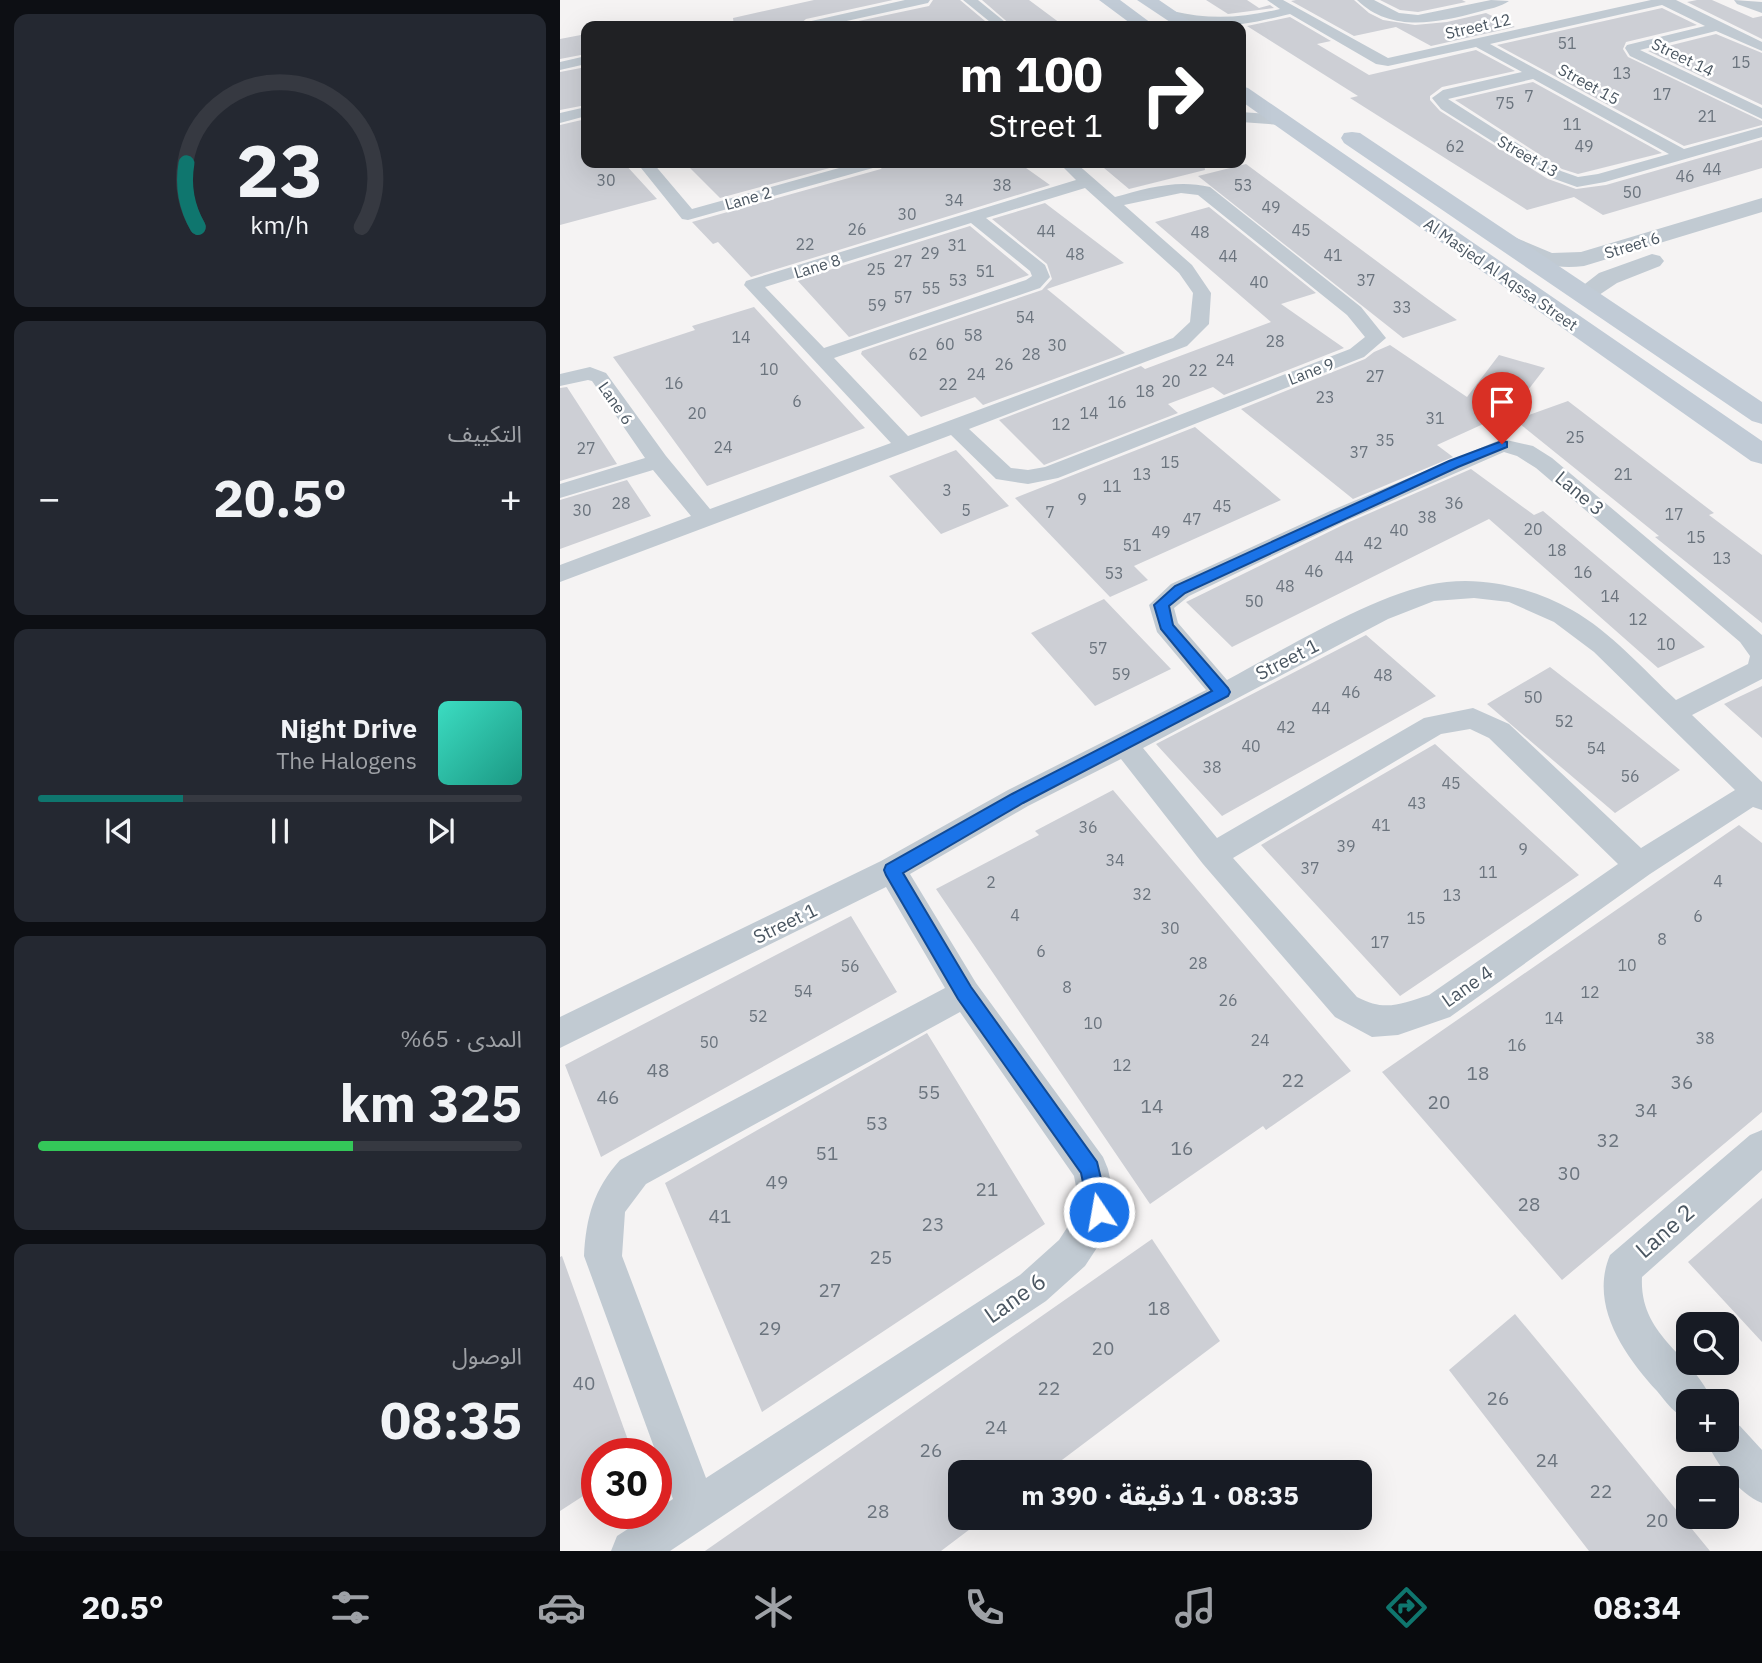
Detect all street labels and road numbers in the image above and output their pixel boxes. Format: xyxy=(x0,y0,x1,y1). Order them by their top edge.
street label: Street 12 xyxy=(1443,9,1513,43)
street label: Street 14 xyxy=(1649,33,1717,81)
street label: Street 15 xyxy=(1555,59,1623,109)
street label: Street 13 xyxy=(1494,131,1562,181)
street label: Lane 2 xyxy=(722,182,774,214)
street label: Al Masjed Al Aqssa Street xyxy=(1420,213,1582,335)
street label: Street 6 xyxy=(1602,227,1662,263)
street label: Lane 8 xyxy=(791,249,843,283)
street label: Lane 9 xyxy=(1285,353,1337,389)
street label: Lane 6 xyxy=(594,378,638,428)
street label: Lane 3 xyxy=(1551,466,1609,520)
street label: Street 1 xyxy=(1251,633,1323,685)
street label: Street 1 xyxy=(749,897,821,949)
street label: Lane 4 xyxy=(1437,960,1497,1012)
street label: Lane 2 xyxy=(1629,1196,1700,1264)
street label: Lane 6 xyxy=(978,1265,1051,1329)

